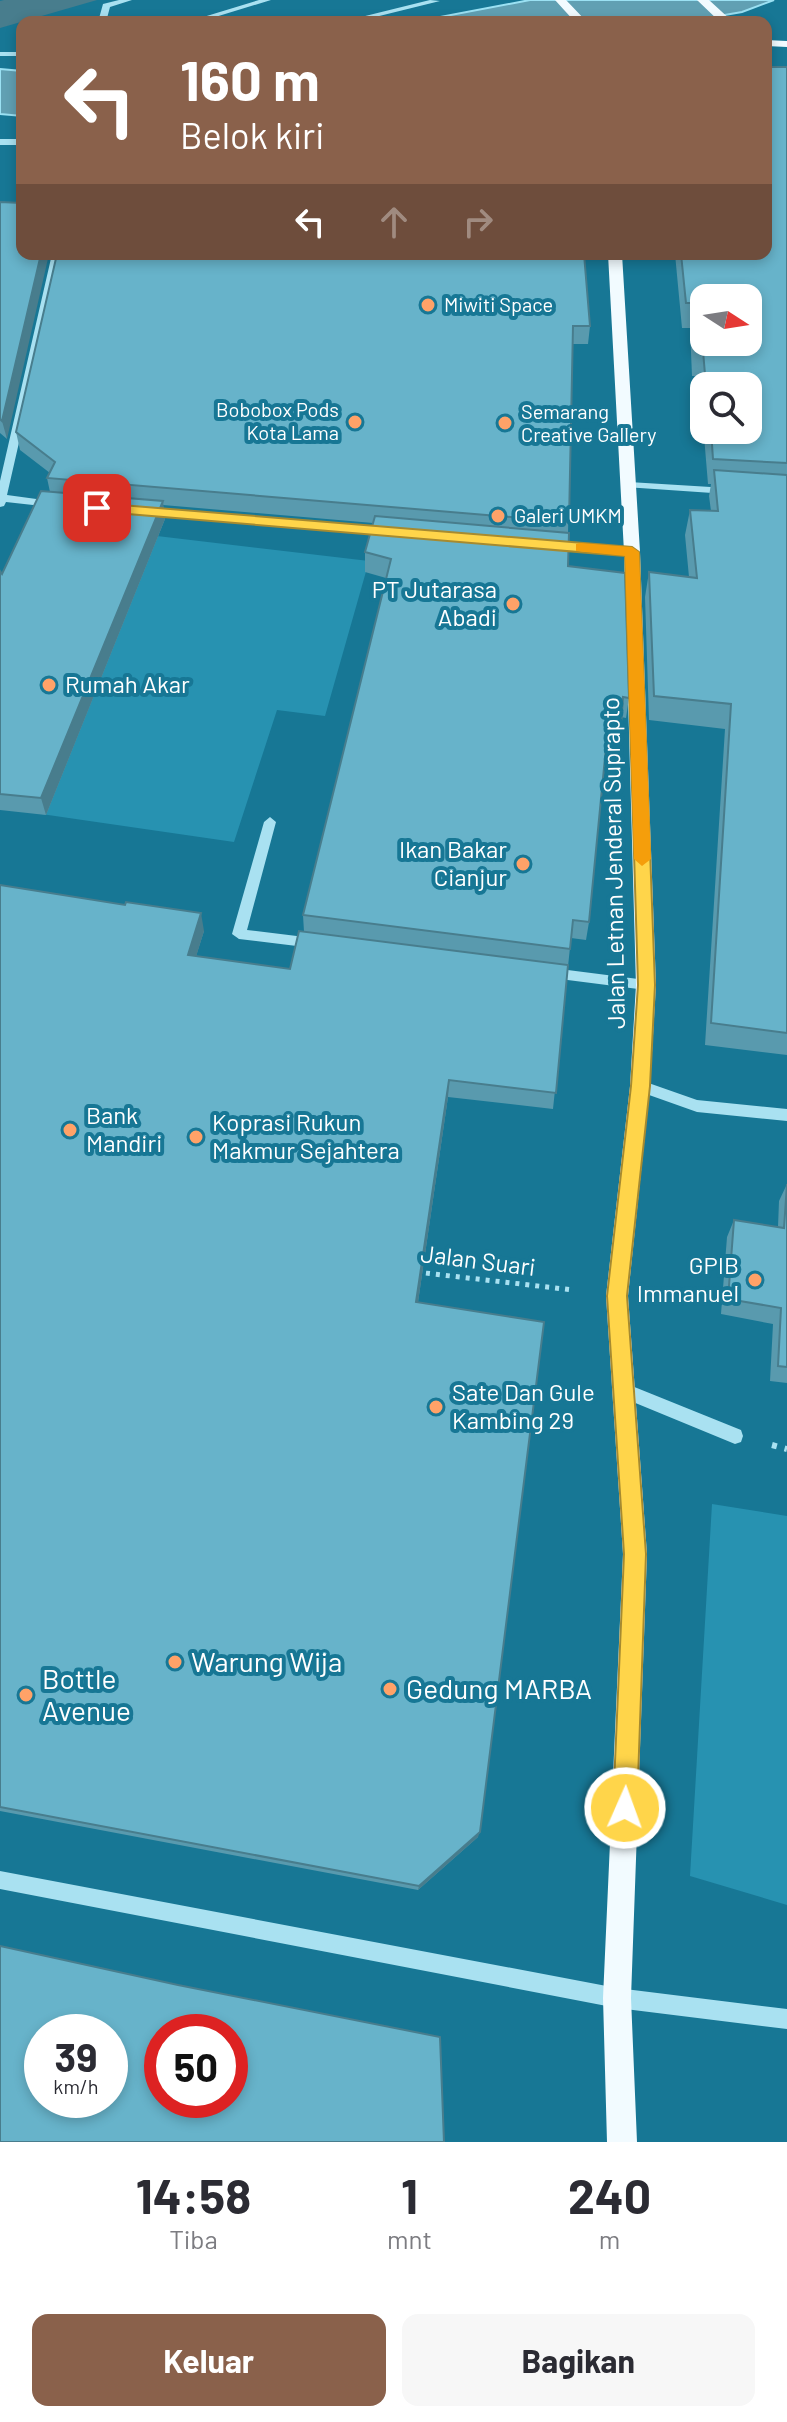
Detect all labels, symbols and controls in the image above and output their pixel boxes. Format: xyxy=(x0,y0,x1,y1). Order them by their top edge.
text: 160 m xyxy=(180,45,320,112)
icon: left xyxy=(48,48,152,152)
text: Belok kiri xyxy=(180,113,324,156)
icon: left xyxy=(288,200,332,244)
icon: ahead xyxy=(372,200,416,244)
icon: right xyxy=(456,200,500,244)
north arrow xyxy=(690,284,762,356)
map controls xyxy=(690,284,762,444)
place label: Miwiti Space xyxy=(444,292,553,316)
marker: Miwiti Space xyxy=(419,296,437,314)
button: search xyxy=(690,372,762,444)
place label: Bobobox Pods Kota Lama xyxy=(216,397,339,444)
place label: Semarang Creative Gallery xyxy=(521,399,656,446)
marker: Bobobox Pods Kota Lama xyxy=(346,413,364,431)
marker: Semarang Creative Gallery xyxy=(496,414,514,432)
pin xyxy=(63,474,131,542)
icon: arrive xyxy=(75,486,119,530)
place label: Galeri UMKM xyxy=(514,503,622,527)
marker: Galeri UMKM xyxy=(489,507,507,525)
place label: PT Jutarasa Abadi xyxy=(372,574,497,631)
marker: PT Jutarasa Abadi xyxy=(504,595,522,613)
place label: Rumah Akar xyxy=(65,669,190,698)
marker: Rumah Akar xyxy=(40,676,58,694)
street label: Jalan Letnan Jenderal Suprapto xyxy=(595,697,630,1029)
place label: Ikan Bakar Cianjur xyxy=(399,834,507,891)
marker: Ikan Bakar Cianjur xyxy=(514,855,532,873)
place label: Bank Mandiri xyxy=(86,1100,162,1157)
place label: Koprasi Rukun Makmur Sejahtera xyxy=(212,1107,400,1164)
marker: Bank Mandiri xyxy=(61,1121,79,1139)
marker: Koprasi Rukun Makmur Sejahtera xyxy=(187,1128,205,1146)
street label: Jalan Suari xyxy=(419,1238,537,1281)
place label: GPIB Immanuel xyxy=(637,1250,739,1307)
marker: GPIB Immanuel xyxy=(746,1271,764,1289)
place label: Sate Dan Gule Kambing 29 xyxy=(452,1377,595,1434)
marker: Sate Dan Gule Kambing 29 xyxy=(427,1398,445,1416)
place label: Warung Wija xyxy=(191,1644,342,1678)
marker: Warung Wija xyxy=(166,1653,184,1671)
place label: Bottle Avenue xyxy=(42,1661,131,1727)
place label: Gedung MARBA xyxy=(406,1671,592,1705)
marker: Gedung MARBA xyxy=(381,1680,399,1698)
marker: Bottle Avenue xyxy=(17,1686,35,1704)
position arrow xyxy=(583,1766,667,1850)
speed limit sign: 50 xyxy=(144,2014,248,2118)
text: 39 xyxy=(55,2032,97,2080)
text: km/h xyxy=(53,2074,99,2098)
text: 14:58 xyxy=(136,2166,251,2224)
text: 1 xyxy=(401,2166,418,2224)
text: 240 xyxy=(568,2166,651,2224)
text: Tiba xyxy=(169,2223,218,2254)
text: mnt xyxy=(387,2223,432,2254)
text: m xyxy=(599,2223,620,2254)
button: Keluar xyxy=(32,2314,386,2406)
button: Bagikan xyxy=(402,2314,755,2406)

